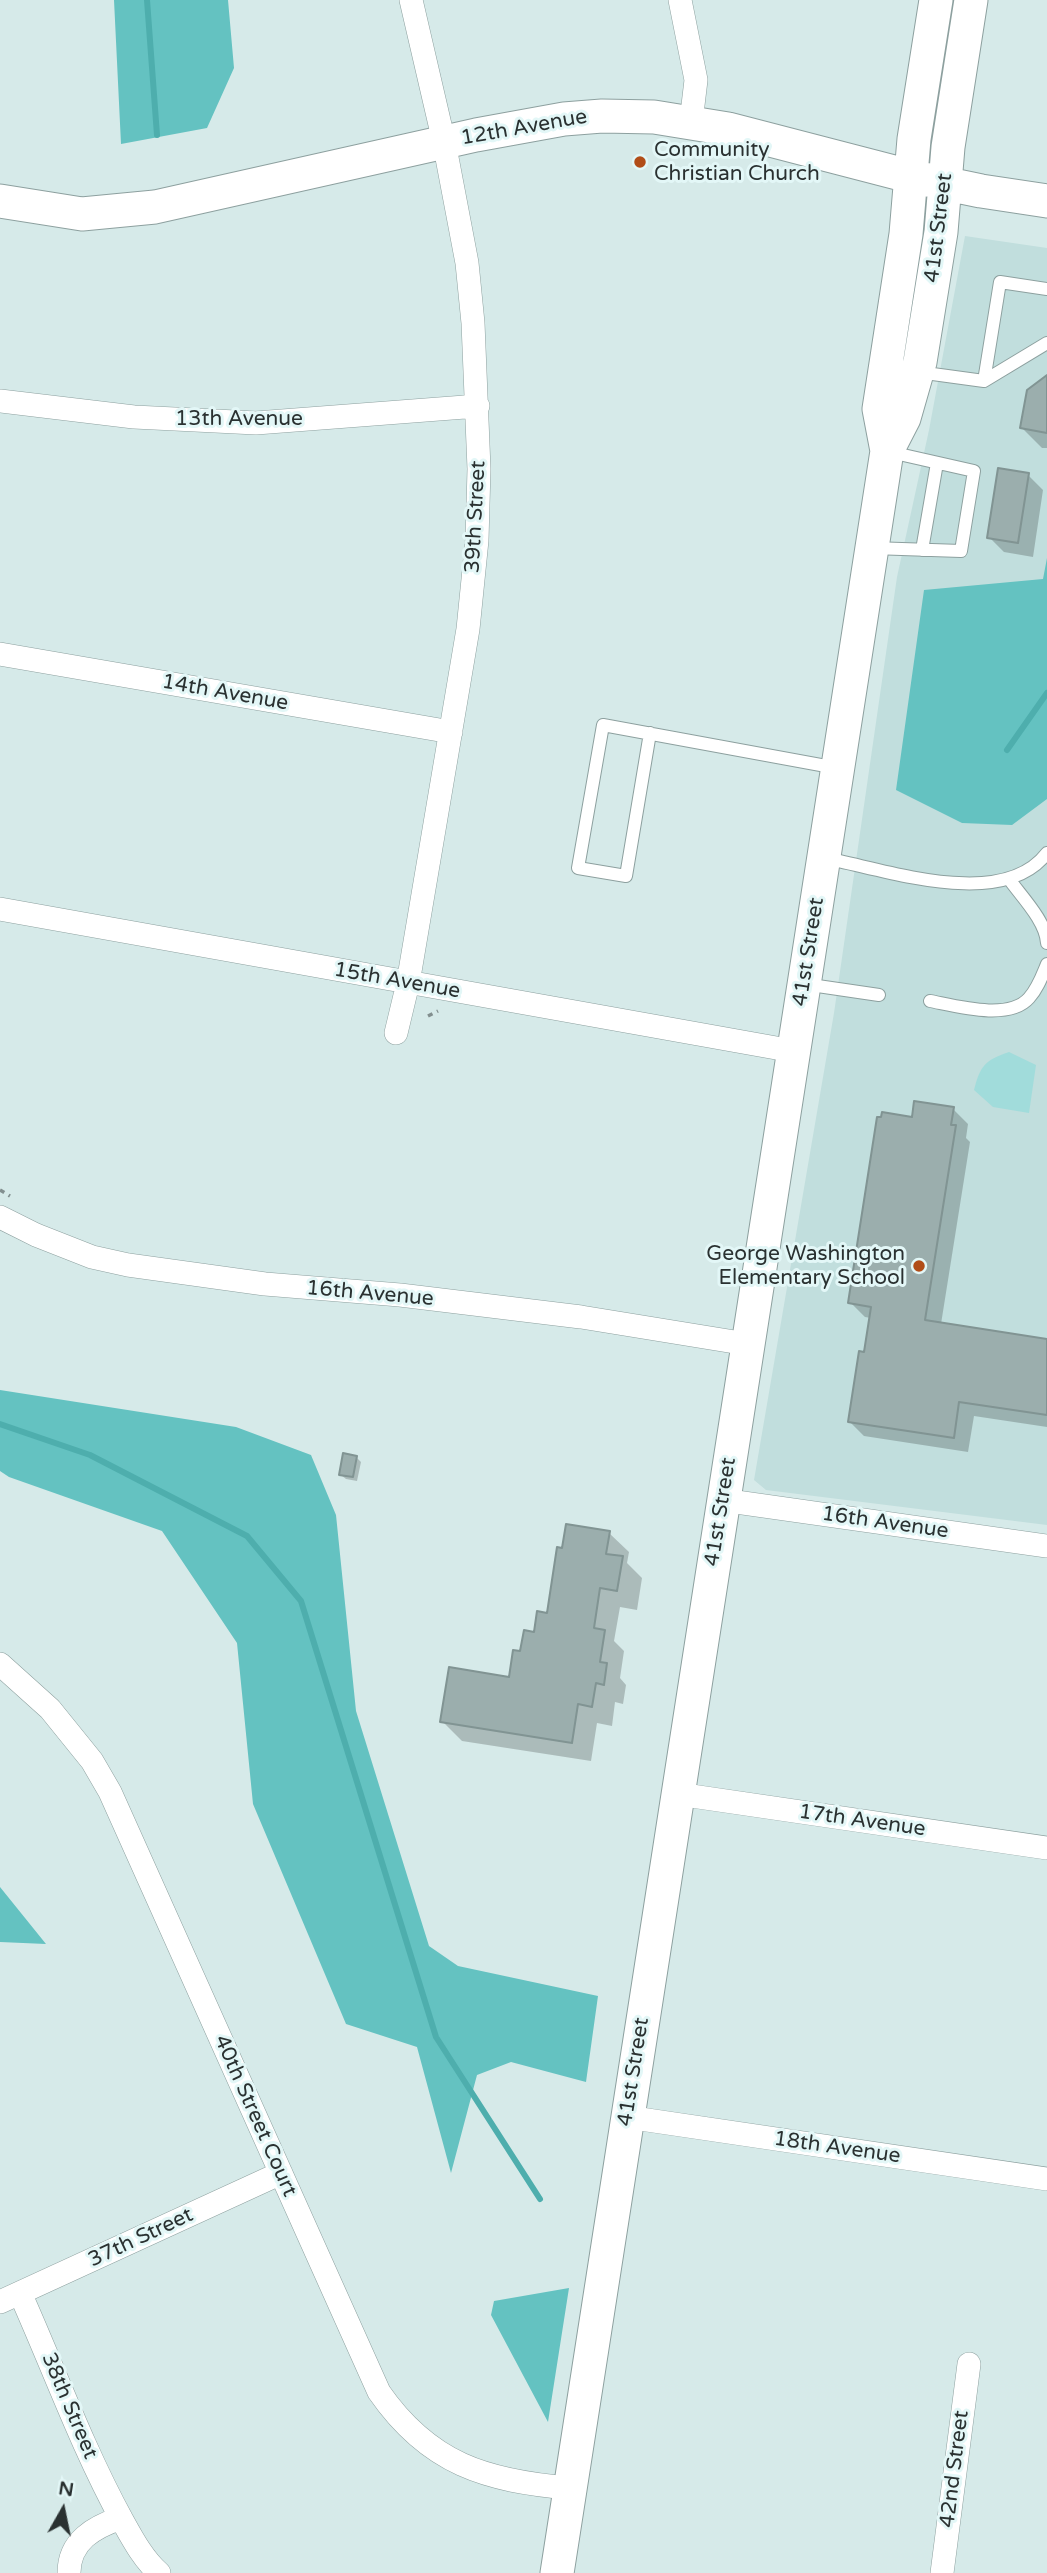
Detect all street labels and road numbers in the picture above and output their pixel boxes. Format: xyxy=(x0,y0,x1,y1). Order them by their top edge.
street label: 12th Avenue xyxy=(459,104,589,152)
street label: 41st Street xyxy=(920,172,958,284)
street label: 13th Avenue xyxy=(175,406,303,432)
street label: 39th Street xyxy=(460,460,492,574)
street label: 14th Avenue xyxy=(160,669,290,717)
street label: 41st Street xyxy=(788,896,830,1008)
street label: 15th Avenue xyxy=(332,957,462,1005)
street label: 16th Avenue xyxy=(305,1276,435,1312)
street label: 41st Street xyxy=(700,1456,742,1568)
street label: 16th Avenue xyxy=(820,1502,950,1544)
street label: 17th Avenue xyxy=(797,1800,927,1842)
street label: 41st Street xyxy=(613,2016,655,2128)
street label: 40th Street Court xyxy=(208,2031,302,2201)
street label: 18th Avenue xyxy=(772,2127,902,2169)
street label: 37th Street xyxy=(85,2203,197,2273)
street label: 38th Street xyxy=(35,2349,103,2463)
street label: 42nd Street xyxy=(935,2409,975,2529)

